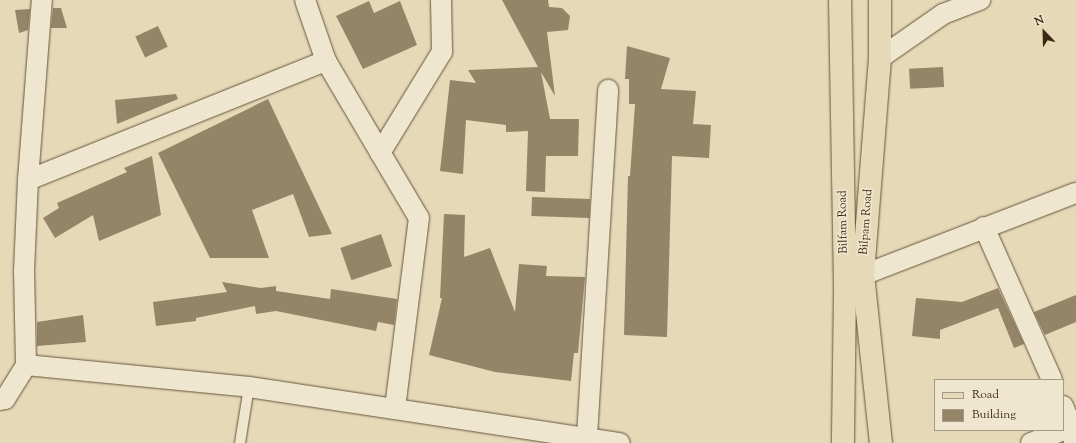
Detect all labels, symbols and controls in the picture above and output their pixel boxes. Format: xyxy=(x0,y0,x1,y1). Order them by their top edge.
north arrow xyxy=(1024,12,1064,52)
text: N xyxy=(1032,12,1046,30)
street label: Bilpam Road xyxy=(858,189,876,255)
street label: Bilfam Road xyxy=(836,190,852,254)
legend xyxy=(934,379,1064,431)
text: Road xyxy=(972,386,999,404)
text: Building xyxy=(972,406,1016,424)

